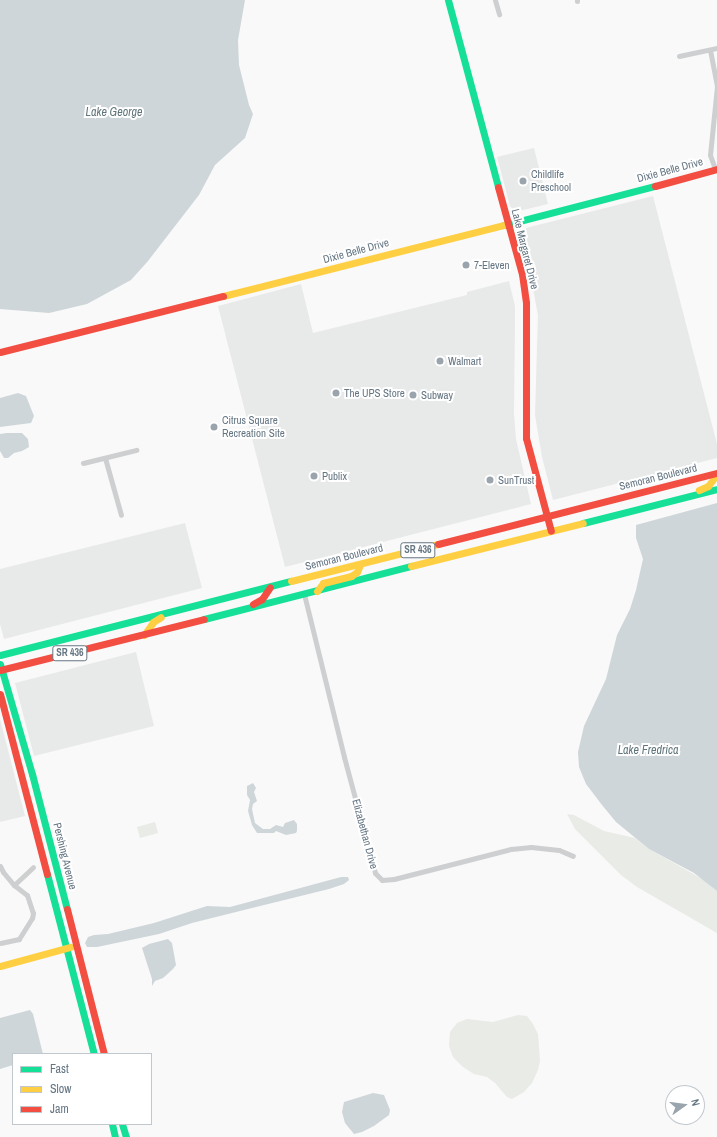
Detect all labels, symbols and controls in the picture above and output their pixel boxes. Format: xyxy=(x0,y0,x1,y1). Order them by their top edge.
water label: Lake George xyxy=(86,106,142,120)
street label: Dixie Belle Drive xyxy=(636,155,704,185)
place label: Childlife Preschool xyxy=(531,168,571,194)
marker: Childlife Preschool xyxy=(518,176,528,186)
street label: Lake Margaret Drive xyxy=(509,208,541,290)
street label: Dixie Belle Drive xyxy=(322,236,390,266)
place label: 7-Eleven xyxy=(474,258,510,272)
marker: 7-Eleven xyxy=(461,260,471,270)
place label: Walmart xyxy=(448,354,481,368)
marker: Walmart xyxy=(435,356,445,366)
place label: The UPS Store xyxy=(344,386,405,400)
marker: The UPS Store xyxy=(331,388,341,398)
place label: Subway xyxy=(421,388,453,402)
marker: Subway xyxy=(408,390,418,400)
place label: Citrus Square Recreation Site xyxy=(222,414,285,440)
marker: Citrus Square Recreation Site xyxy=(209,422,219,432)
street label: Semoran Boulevard xyxy=(618,461,698,493)
place label: Publix xyxy=(322,469,347,483)
marker: Publix xyxy=(309,471,319,481)
place label: SunTrust xyxy=(498,473,534,487)
marker: SunTrust xyxy=(485,475,495,485)
street label: Semoran Boulevard xyxy=(304,541,384,573)
road number: SR 436 xyxy=(400,542,436,558)
road number: SR 436 xyxy=(52,645,88,661)
water label: Lake Fredrica xyxy=(618,744,678,758)
street label: Elizabethan Drive xyxy=(349,798,381,870)
street label: Pershing Avenue xyxy=(50,821,80,891)
legend xyxy=(12,1053,152,1125)
text: Fast xyxy=(50,1061,69,1077)
text: Slow xyxy=(50,1081,71,1097)
north arrow xyxy=(665,1085,705,1125)
text: N xyxy=(688,1097,703,1107)
text: Jam xyxy=(50,1101,69,1117)

